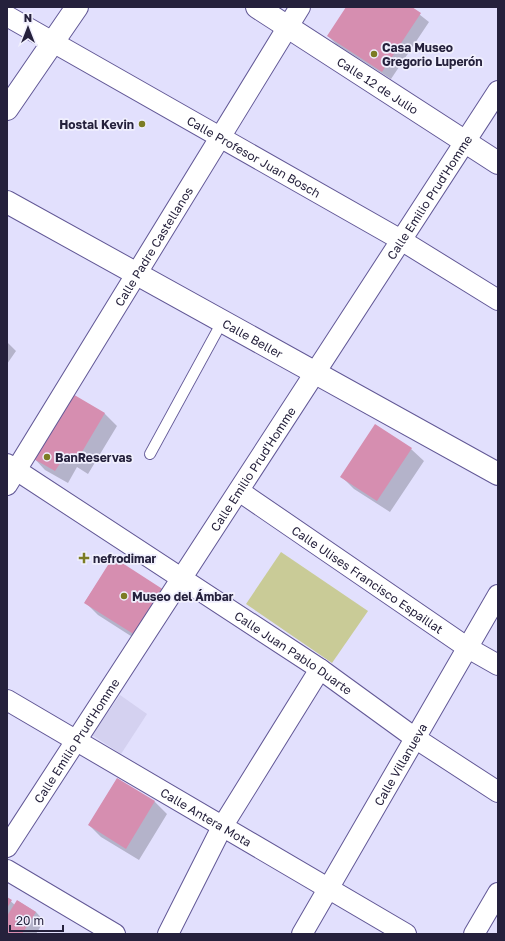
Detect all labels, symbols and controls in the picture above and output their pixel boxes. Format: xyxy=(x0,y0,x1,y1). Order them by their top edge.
north arrow xyxy=(8,8,48,48)
text: N xyxy=(24,11,32,24)
place label: Casa Museo Gregorio Luperón xyxy=(382,40,482,69)
marker: Casa Museo Gregorio Luperón xyxy=(369,49,379,59)
street label: Calle 12 de Julio xyxy=(334,53,421,117)
street label: Calle Profesor Juan Bosch xyxy=(184,112,323,200)
place label: Hostal Kevin xyxy=(59,117,134,132)
marker: Hostal Kevin xyxy=(137,119,147,129)
street label: Calle Emilio Prud'Homme xyxy=(383,132,475,262)
street label: Calle Padre Castellanos xyxy=(111,184,196,309)
street label: Calle Beller xyxy=(220,315,286,361)
street label: Calle Emilio Prud'Homme xyxy=(207,404,299,534)
place label: BanReservas xyxy=(55,450,132,465)
marker: BanReservas xyxy=(42,452,52,462)
street label: Calle Ulises Francisco Espaillat xyxy=(289,522,446,636)
place label: nefrodimar xyxy=(93,551,156,566)
marker: nefrodimar xyxy=(78,552,90,564)
place label: Museo del Ámbar xyxy=(132,589,234,604)
marker: Museo del Ámbar xyxy=(119,591,129,601)
street label: Calle Juan Pablo Duarte xyxy=(232,608,355,698)
street label: Calle Emilio Prud'Homme xyxy=(30,675,122,806)
street label: Calle Villanueva xyxy=(370,720,430,808)
street label: Calle Antera Mota xyxy=(158,784,255,849)
scale bar xyxy=(10,907,63,933)
text: 20 m xyxy=(16,913,44,928)

